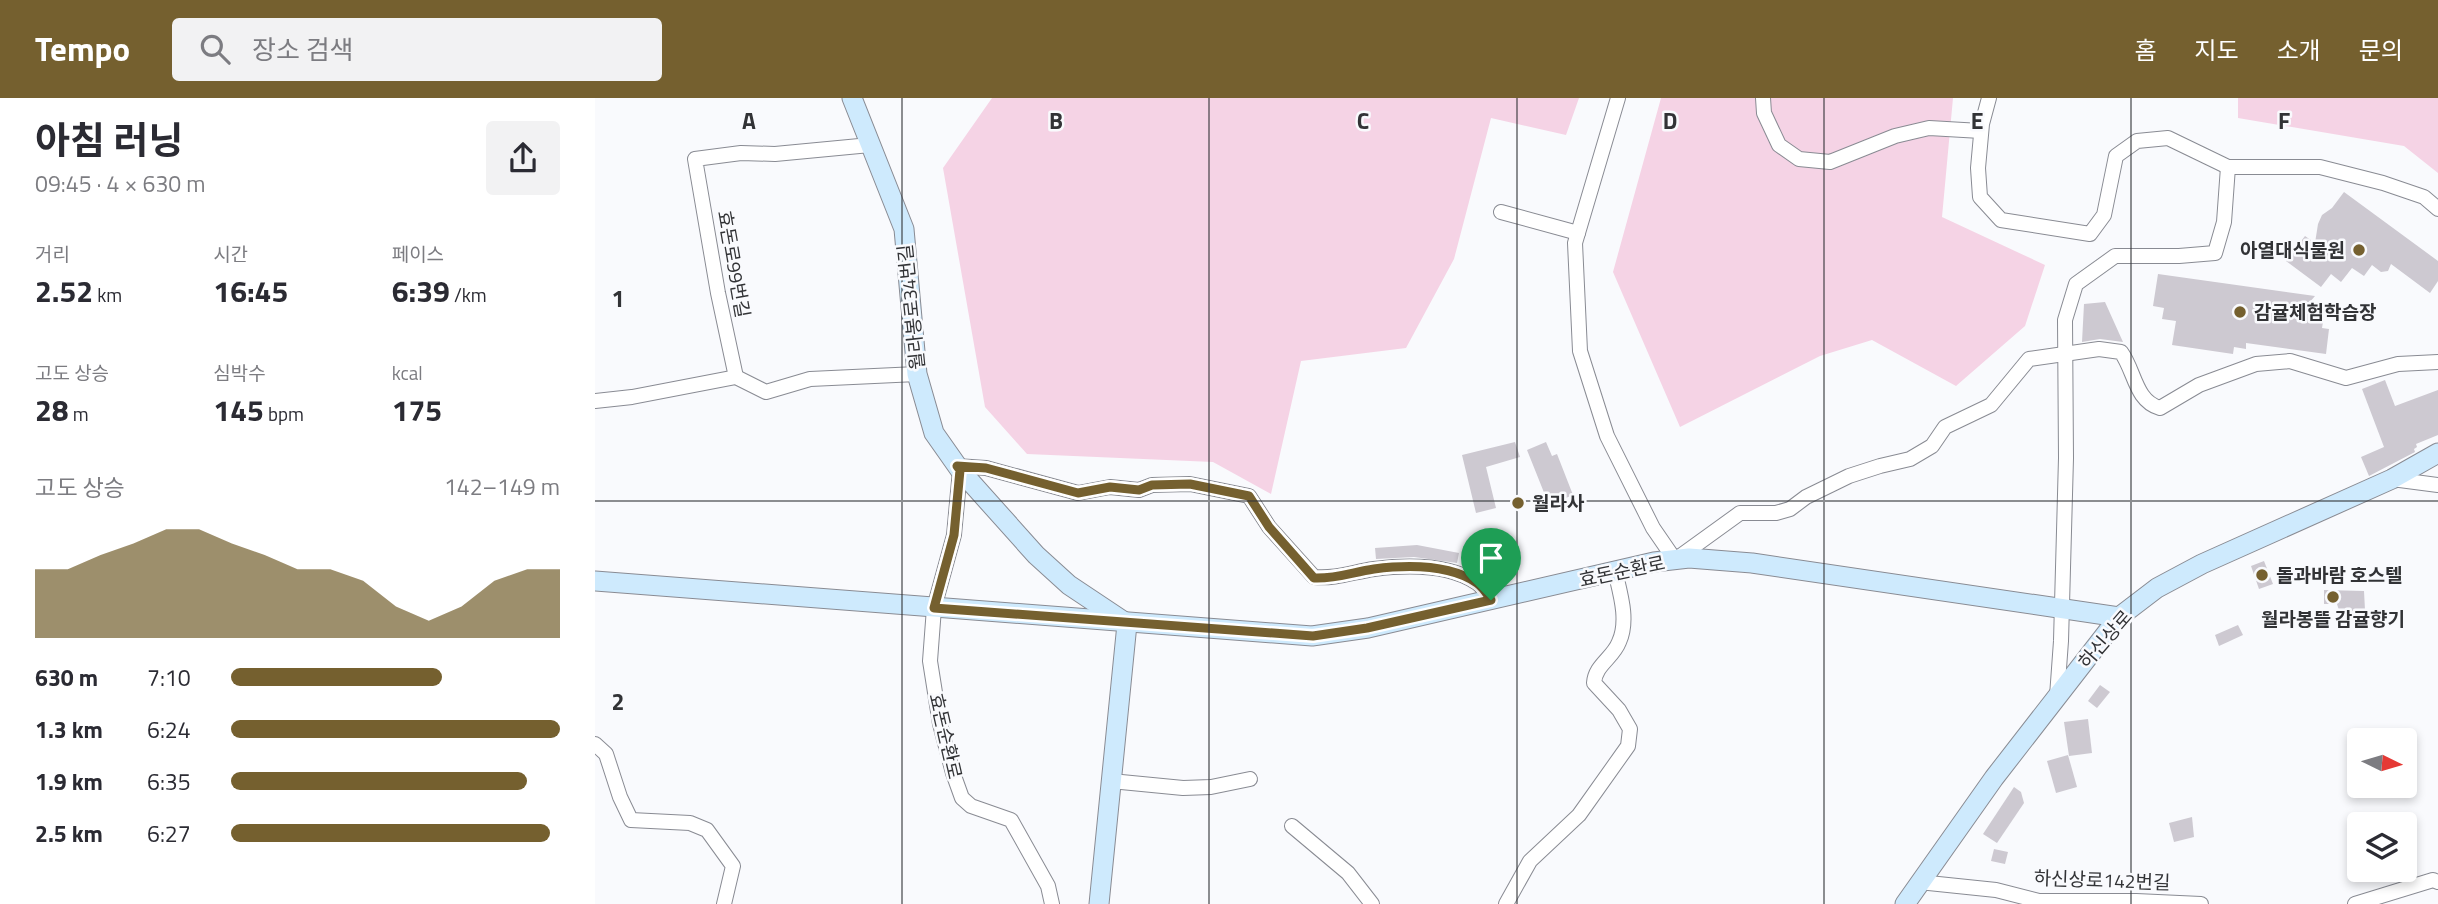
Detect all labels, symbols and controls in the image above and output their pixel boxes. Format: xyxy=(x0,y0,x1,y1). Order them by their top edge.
search box xyxy=(172,18,662,81)
text: Tempo xyxy=(35,24,130,74)
icon: search xyxy=(196,30,234,68)
text: 장소 검색 xyxy=(252,30,354,69)
text: 홈 xyxy=(2134,32,2156,68)
text: 지도 xyxy=(2194,32,2239,68)
text: 소개 xyxy=(2277,32,2321,68)
text: 문의 xyxy=(2359,32,2403,68)
text: A xyxy=(742,103,756,138)
text: B xyxy=(1049,103,1063,138)
text: C xyxy=(1357,103,1369,138)
text: D xyxy=(1663,103,1677,138)
text: E xyxy=(1971,103,1983,138)
text: F xyxy=(2278,103,2290,138)
text: 아침 러닝 xyxy=(35,111,183,169)
button: share xyxy=(486,121,560,195)
text: 09:45 · 4 × 630 m xyxy=(35,166,205,201)
street label: 효돈로99번길 xyxy=(711,208,758,320)
place label: 아열대식물원 xyxy=(2240,235,2345,264)
text: 거리 xyxy=(35,239,70,268)
text: 시간 xyxy=(213,239,248,268)
text: 페이스 xyxy=(392,239,444,268)
marker: 아열대식물원 xyxy=(2351,242,2367,258)
street label: 월라봉로34번길 xyxy=(889,243,932,371)
text: 2.52 xyxy=(35,268,93,314)
text: 16:45 xyxy=(213,268,288,314)
text: 6:39 xyxy=(392,268,450,314)
text: km xyxy=(93,280,122,309)
text: /km xyxy=(450,280,487,309)
text: 1 xyxy=(612,281,624,316)
place label: 감귤체험학습장 xyxy=(2254,297,2376,326)
marker: 감귤체험학습장 xyxy=(2232,304,2248,320)
text: 고도 상승 xyxy=(35,358,109,387)
text: 심박수 xyxy=(213,358,266,387)
text: kcal xyxy=(392,358,423,387)
text: 28 xyxy=(35,387,69,433)
text: 145 xyxy=(213,387,264,433)
text: 175 xyxy=(392,387,442,433)
text: m xyxy=(69,399,89,428)
text: bpm xyxy=(264,399,304,428)
text: 142–149 m xyxy=(444,469,560,504)
text: 고도 상승 xyxy=(35,470,125,505)
place label: 월라사 xyxy=(1532,488,1585,517)
marker: 월라사 xyxy=(1510,495,1526,511)
pin xyxy=(1461,528,1521,600)
icon: arrive xyxy=(1472,539,1510,577)
street label: 효돈순환로 xyxy=(1576,547,1668,594)
place label: 돌과바람 호스텔 xyxy=(2276,560,2403,589)
marker: 돌과바람 호스텔 xyxy=(2254,567,2270,583)
marker: 월라봉뜰 감귤향기 xyxy=(2325,589,2341,605)
street label: 하신상로 xyxy=(2071,603,2139,675)
place label: 월라봉뜰 감귤향기 xyxy=(2261,604,2405,633)
text: 630 m xyxy=(35,660,98,695)
text: 7:10 xyxy=(147,660,191,695)
text: 2 xyxy=(612,684,624,719)
street label: 효돈순환로 xyxy=(923,690,970,782)
text: 1.3 km xyxy=(35,712,103,747)
text: 6:24 xyxy=(147,712,191,747)
north arrow xyxy=(2347,728,2417,798)
map controls xyxy=(2347,728,2417,882)
text: 1.9 km xyxy=(35,764,103,799)
text: 6:35 xyxy=(147,764,191,799)
button: layers xyxy=(2347,812,2417,882)
text: 2.5 km xyxy=(35,816,103,851)
text: 6:27 xyxy=(147,816,191,851)
street label: 하신상로142번길 xyxy=(2033,863,2171,896)

